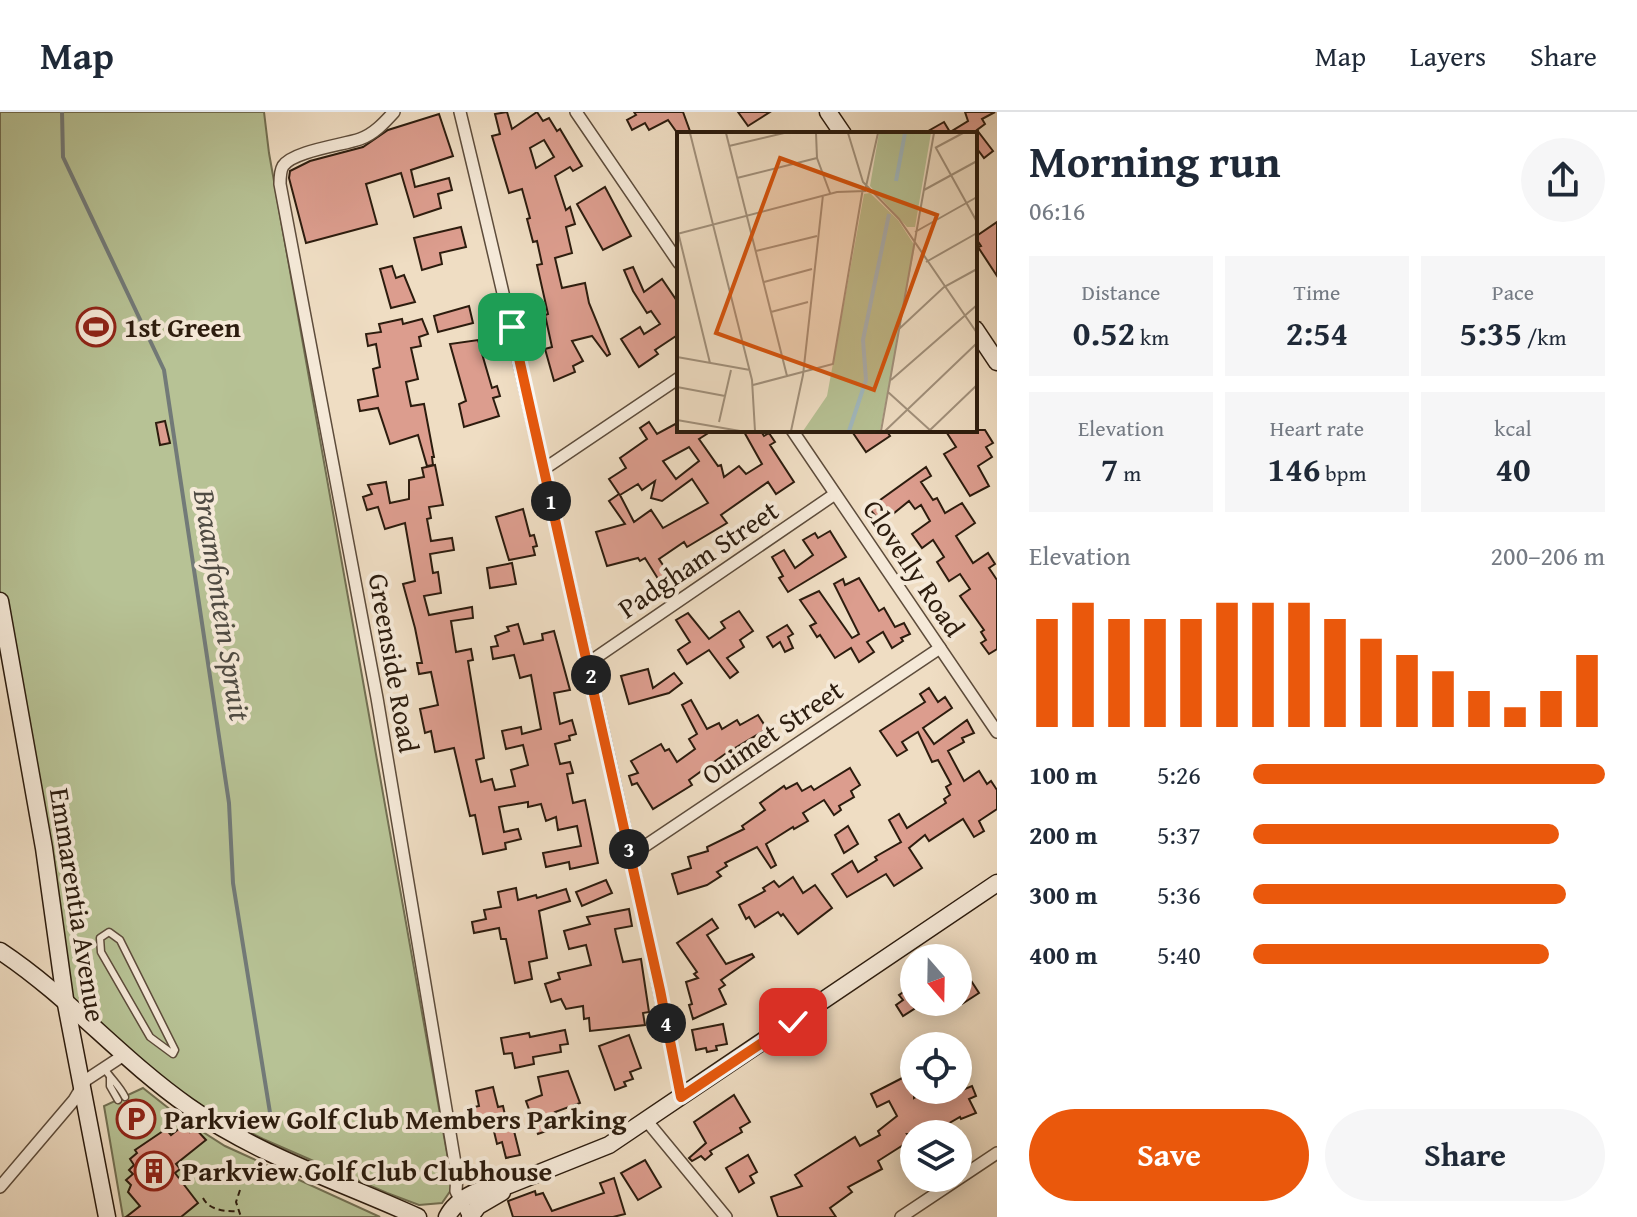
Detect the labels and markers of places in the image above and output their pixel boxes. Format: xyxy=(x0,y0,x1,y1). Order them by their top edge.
pin xyxy=(478,293,546,361)
sports icon: 1st Green xyxy=(75,306,117,348)
place label: 1st Green xyxy=(124,306,241,347)
pin: 1 xyxy=(531,481,571,521)
pin: 2 xyxy=(571,655,611,695)
pin: 3 xyxy=(609,829,649,869)
pin xyxy=(759,988,827,1056)
pin: 4 xyxy=(646,1003,686,1043)
parking icon: Parkview Golf Club Members Parking xyxy=(115,1098,157,1140)
place label: Parkview Golf Club Members Parking xyxy=(164,1098,627,1139)
building icon: Parkview Golf Club Clubhouse xyxy=(133,1150,175,1192)
place label: Parkview Golf Club Clubhouse xyxy=(182,1150,552,1191)

